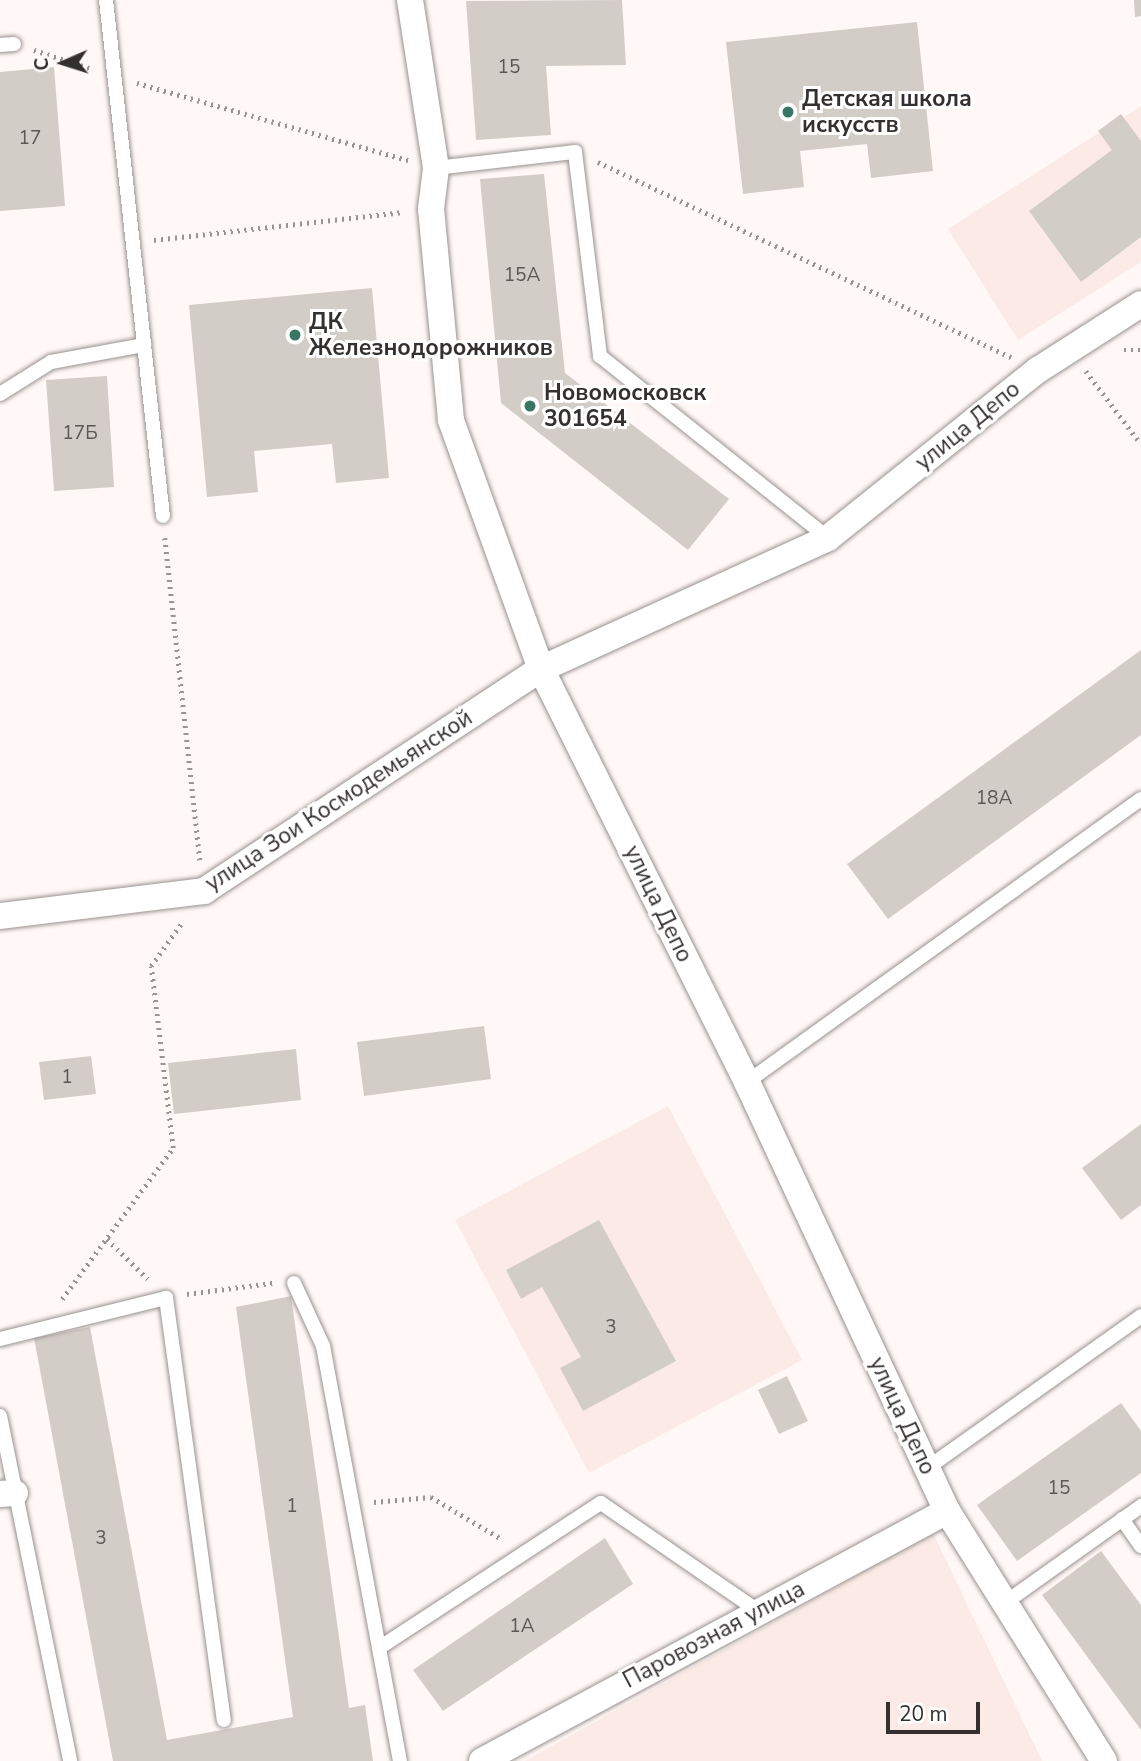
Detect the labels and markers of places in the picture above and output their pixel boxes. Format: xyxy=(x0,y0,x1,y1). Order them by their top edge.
place label: Детская школа искусств xyxy=(802,85,972,139)
marker: Детская школа искусств xyxy=(780,104,796,120)
place label: ДК Железнодорожников xyxy=(309,308,553,362)
marker: ДК Железнодорожников xyxy=(287,327,303,343)
place label: Новомосковск 301654 xyxy=(544,379,706,433)
marker: Новомосковск 301654 xyxy=(522,398,538,414)

